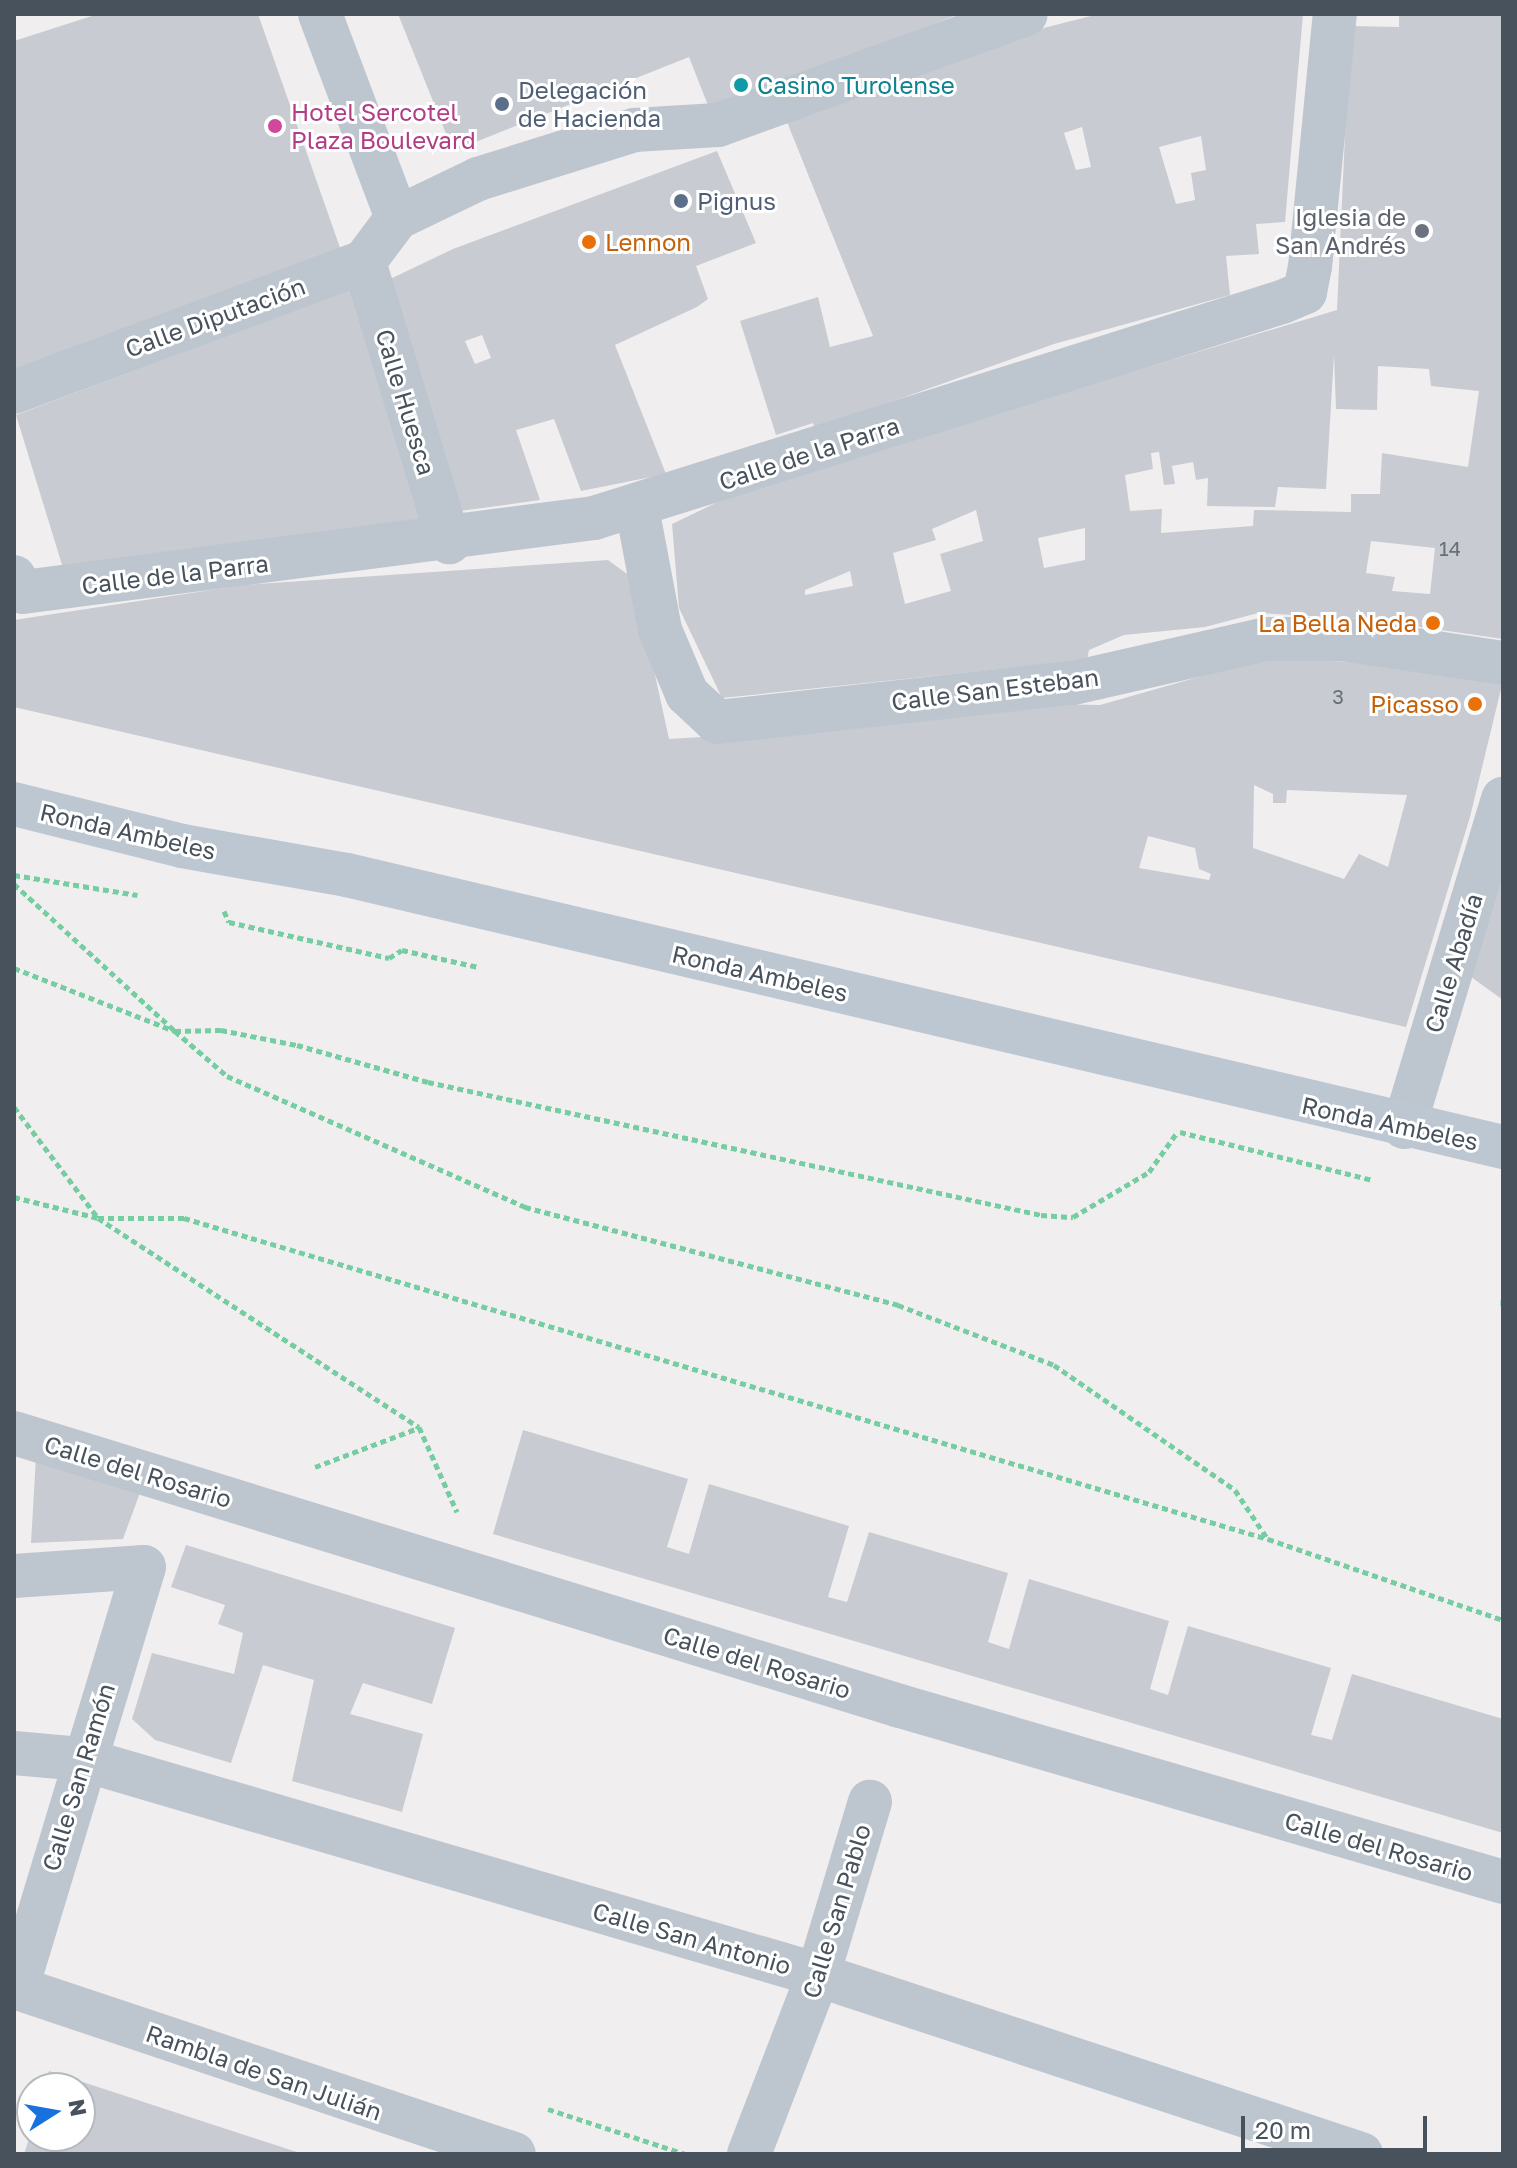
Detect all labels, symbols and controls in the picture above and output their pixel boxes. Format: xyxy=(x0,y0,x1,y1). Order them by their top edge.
place label: Casino Turolense xyxy=(757,71,955,99)
place label: Delegación de Hacienda xyxy=(518,76,661,132)
marker: Casino Turolense xyxy=(732,76,750,94)
marker: Delegación de Hacienda xyxy=(493,95,511,113)
place label: Hotel Sercotel Plaza Boulevard xyxy=(291,98,476,154)
marker: Hotel Sercotel Plaza Boulevard xyxy=(266,117,284,135)
place label: Pignus xyxy=(697,187,776,215)
marker: Pignus xyxy=(672,192,690,210)
place label: Iglesia de San Andrés xyxy=(1275,203,1406,259)
marker: Iglesia de San Andrés xyxy=(1413,222,1431,240)
place label: Lennon xyxy=(605,228,691,256)
marker: Lennon xyxy=(580,233,598,251)
street label: Calle Diputación xyxy=(121,271,309,363)
street label: Calle Huesca xyxy=(370,326,442,478)
street label: Calle de la Parra xyxy=(715,410,903,496)
house number: 14 xyxy=(1439,536,1461,560)
street label: Calle de la Parra xyxy=(80,548,270,600)
place label: La Bella Neda xyxy=(1258,609,1417,637)
marker: La Bella Neda xyxy=(1424,614,1442,632)
street label: Calle San Esteban xyxy=(890,662,1100,716)
house number: 3 xyxy=(1332,684,1344,708)
place label: Picasso xyxy=(1370,690,1459,718)
marker: Picasso xyxy=(1466,695,1484,713)
street label: Ronda Ambeles xyxy=(37,797,219,865)
street label: Calle Abadía xyxy=(1418,890,1488,1036)
street label: Ronda Ambeles xyxy=(669,939,851,1007)
street label: Ronda Ambeles xyxy=(1299,1090,1481,1156)
street label: Calle del Rosario xyxy=(41,1429,235,1513)
street label: Calle del Rosario xyxy=(660,1620,854,1704)
street label: Calle San Ramón xyxy=(36,1680,120,1874)
street label: Calle del Rosario xyxy=(1282,1805,1476,1887)
street label: Calle San Pablo xyxy=(796,1821,876,2001)
street label: Calle San Antonio xyxy=(590,1896,794,1980)
street label: Rambla de San Julián xyxy=(142,2018,386,2126)
north arrow xyxy=(16,2072,96,2152)
text: N xyxy=(63,2097,93,2118)
scale bar xyxy=(1245,2100,1431,2150)
text: 20 m xyxy=(1255,2115,1311,2144)

